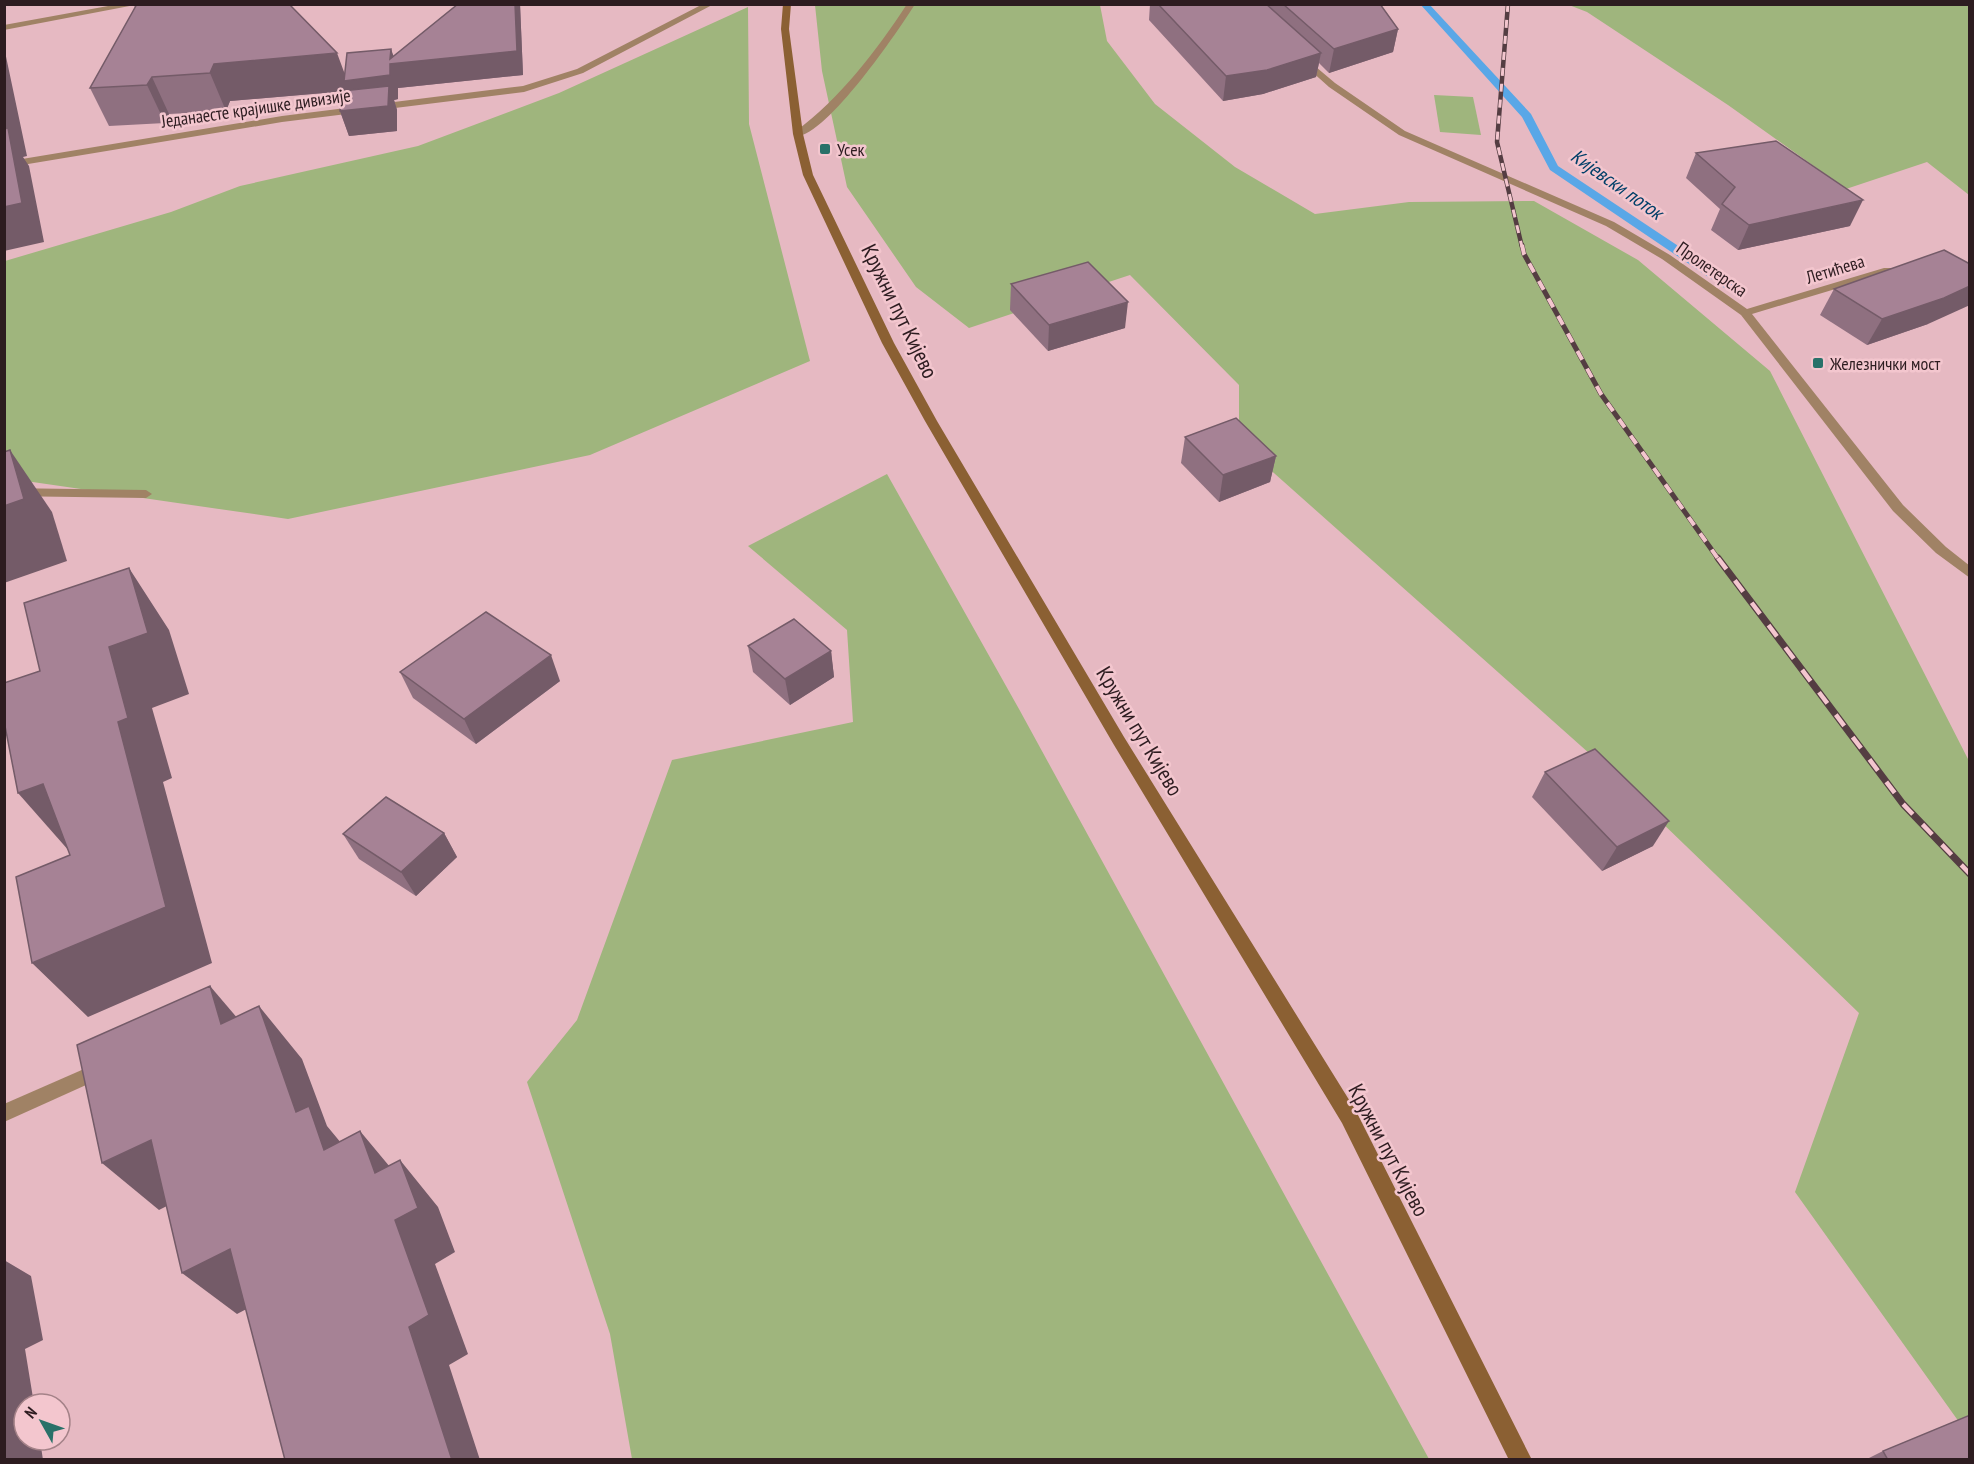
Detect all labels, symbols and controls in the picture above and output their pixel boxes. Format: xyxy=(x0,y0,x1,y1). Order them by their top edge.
street label: Једанаесте крајишке дивизије xyxy=(159,83,352,133)
place label: Усек xyxy=(837,138,865,161)
marker: Усек xyxy=(818,142,832,156)
water label: Кијевски поток xyxy=(1566,143,1670,227)
street label: Пролетерска xyxy=(1672,236,1752,302)
street label: Кружни пут Кијево xyxy=(855,239,945,383)
street label: Летићева xyxy=(1802,249,1867,289)
place label: Железнички мост xyxy=(1829,352,1940,375)
marker: Железнички мост xyxy=(1811,356,1825,370)
street label: Кружни пут Кијево xyxy=(1090,661,1190,801)
street label: Кружни пут Кијево xyxy=(1342,1079,1436,1221)
north arrow xyxy=(12,1392,72,1452)
text: N xyxy=(20,1403,41,1422)

